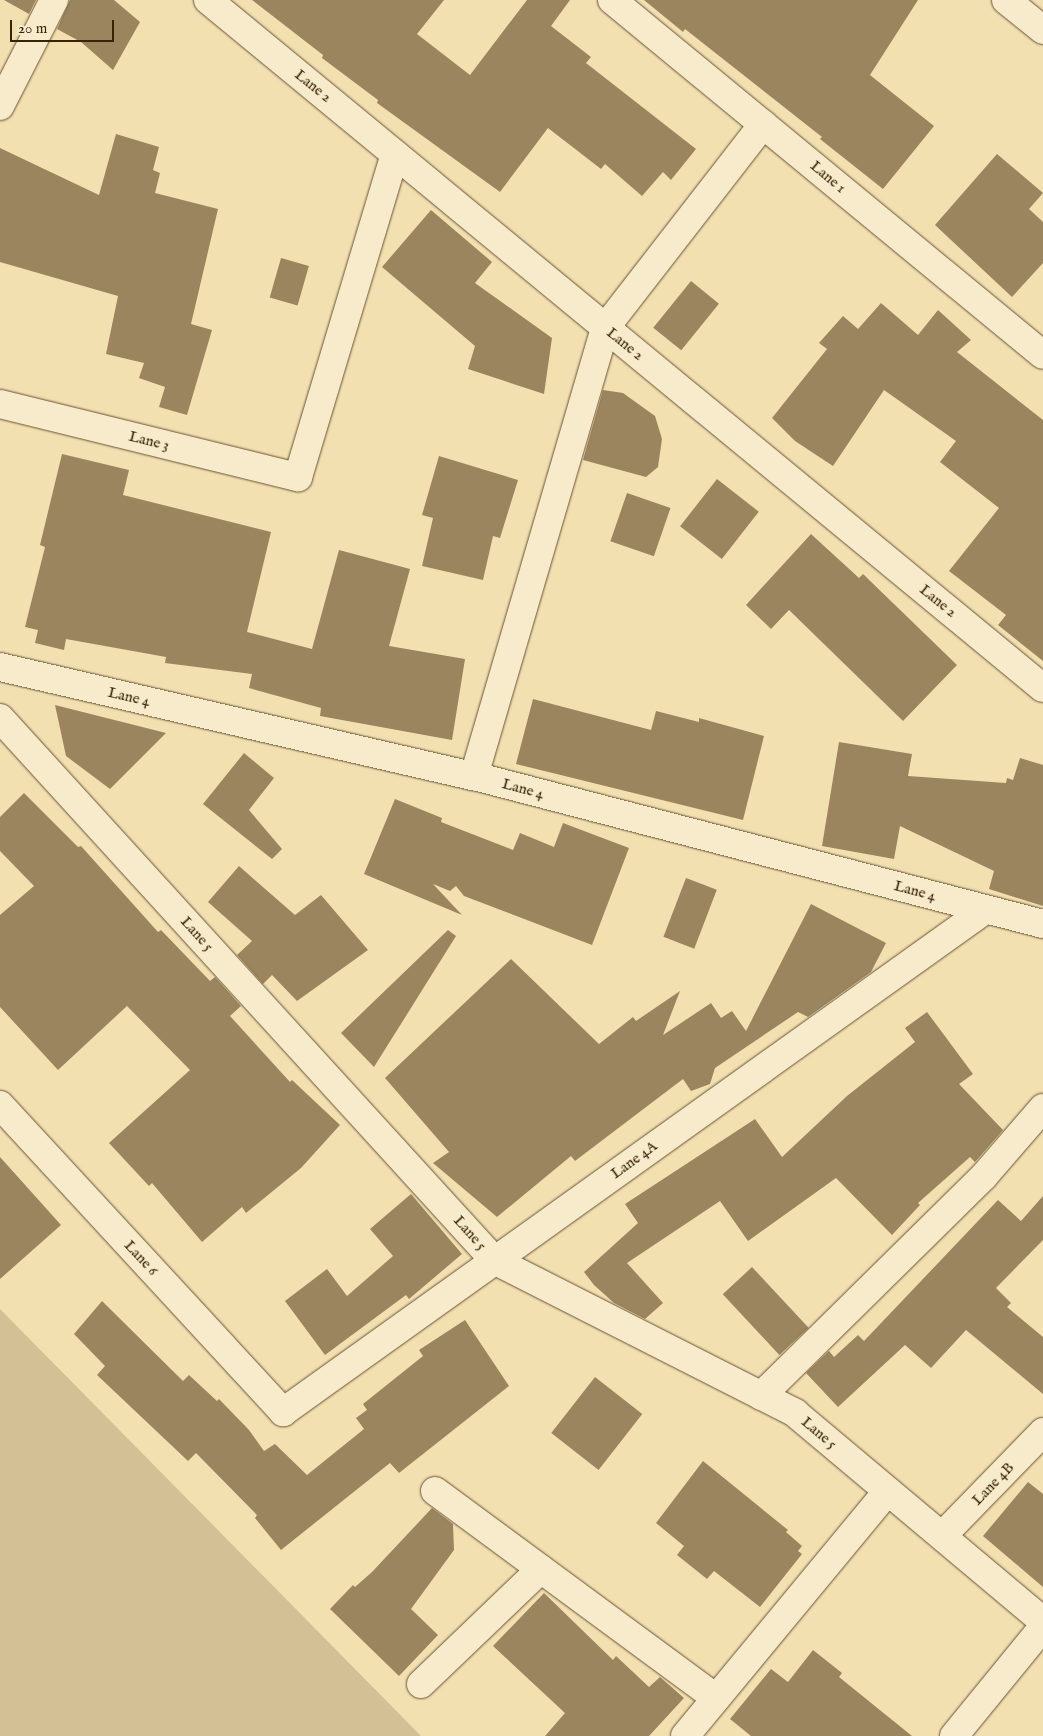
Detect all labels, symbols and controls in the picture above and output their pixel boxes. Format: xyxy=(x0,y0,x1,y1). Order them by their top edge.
scale bar xyxy=(12,10,116,42)
text: 20 m xyxy=(18,19,47,38)
street label: Lane 2 xyxy=(291,66,335,106)
street label: Lane 1 xyxy=(807,157,849,197)
street label: Lane 2 xyxy=(603,324,647,364)
street label: Lane 3 xyxy=(127,427,171,455)
street label: Lane 2 xyxy=(916,581,960,621)
street label: Lane 4 xyxy=(106,683,152,711)
street label: Lane 4 xyxy=(500,775,546,803)
street label: Lane 4 xyxy=(892,877,938,905)
street label: Lane 5 xyxy=(177,913,217,955)
street label: Lane 4A xyxy=(607,1137,661,1183)
street label: Lane 5 xyxy=(450,1212,490,1254)
street label: Lane 6 xyxy=(120,1237,162,1279)
street label: Lane 5 xyxy=(798,1413,840,1453)
street label: Lane 4B xyxy=(968,1459,1018,1509)

